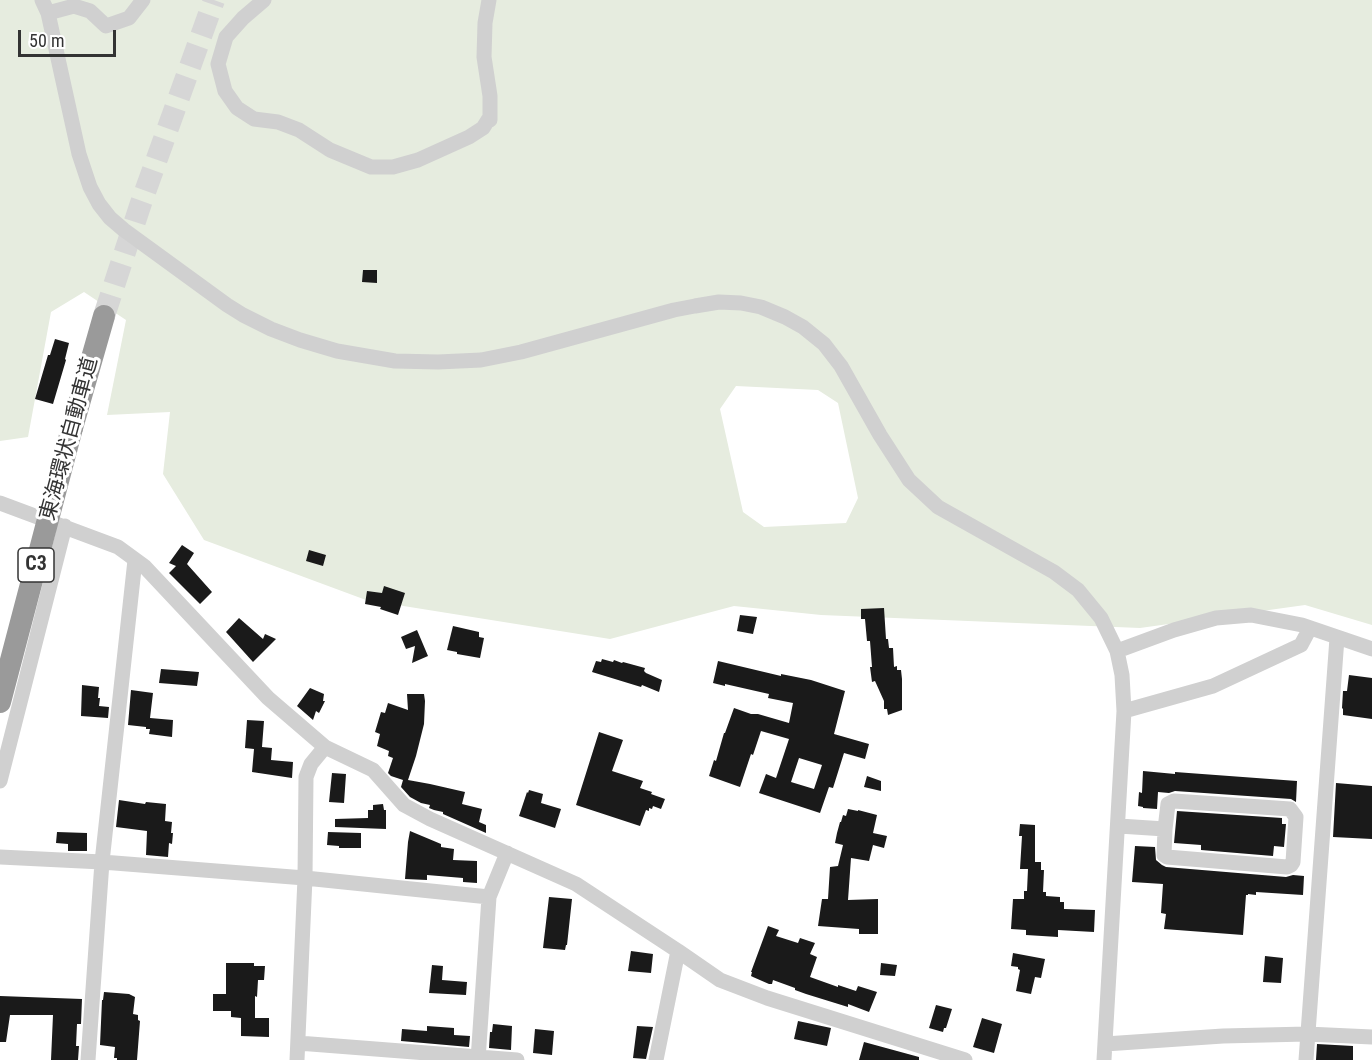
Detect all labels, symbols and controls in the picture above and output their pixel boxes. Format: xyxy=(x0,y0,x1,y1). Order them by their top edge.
scale bar xyxy=(21,18,118,56)
text: 50 m xyxy=(29,30,64,51)
street label: 東海環状自動車道 xyxy=(36,355,104,523)
road number: C3 xyxy=(18,548,54,582)

